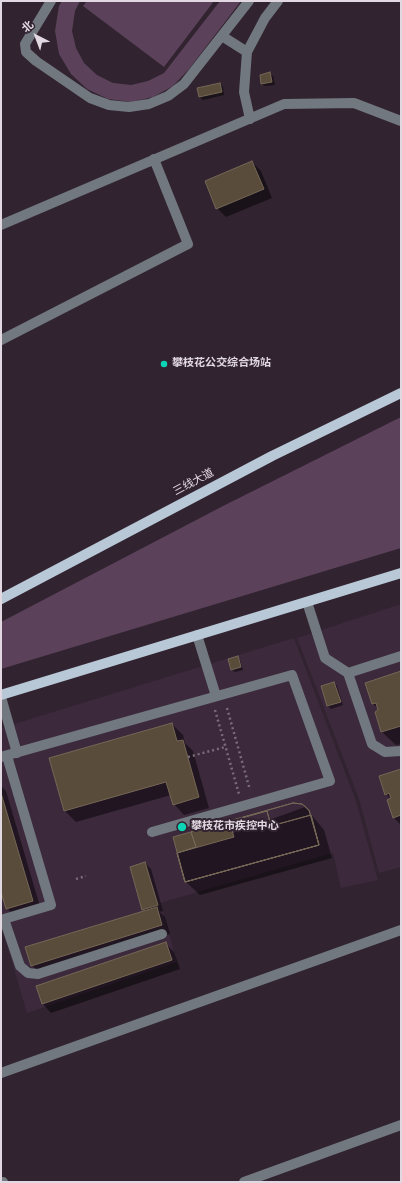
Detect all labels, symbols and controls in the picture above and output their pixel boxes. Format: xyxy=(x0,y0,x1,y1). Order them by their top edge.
north arrow xyxy=(16,16,56,56)
text: 北 xyxy=(19,18,37,36)
place label: 攀枝花公交综合场站 xyxy=(172,357,271,371)
marker: 攀枝花公交综合场站 xyxy=(159,359,169,369)
street label: 三线大道 xyxy=(171,467,217,499)
place label: 攀枝花市疾控中心 xyxy=(191,820,279,834)
marker: 攀枝花市疾控中心 xyxy=(176,821,188,833)

